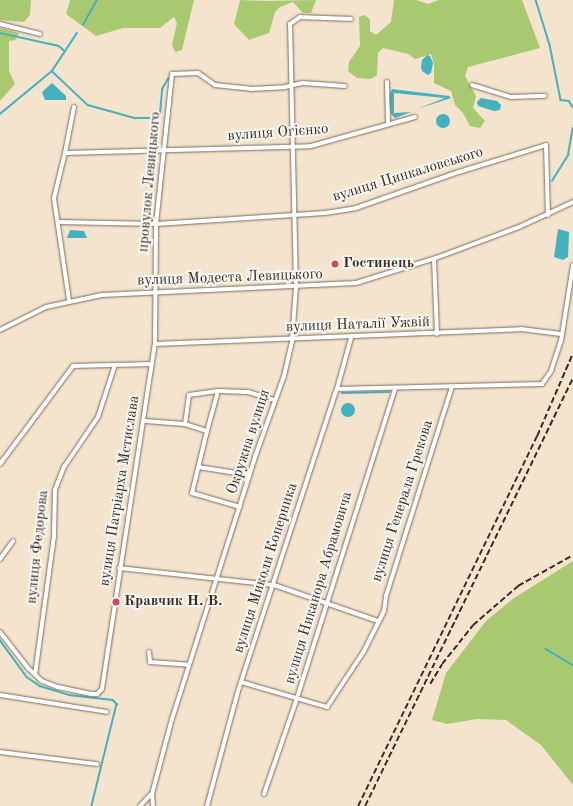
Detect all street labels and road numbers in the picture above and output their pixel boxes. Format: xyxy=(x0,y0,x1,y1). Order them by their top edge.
street label: провулок Левицького xyxy=(135,111,165,253)
street label: вулиця Огієнко xyxy=(227,120,329,146)
street label: вулиця Цинкаловського xyxy=(331,144,485,206)
street label: вулиця Модеста Левицького xyxy=(137,266,323,290)
street label: вулиця Наталії Ужвій xyxy=(286,313,430,337)
street label: Окружна вулиця xyxy=(224,387,274,497)
street label: вулиця Патріарха Мстислава xyxy=(96,394,144,588)
street label: вулиця Генерала Грекова xyxy=(368,418,438,584)
street label: вулиця Миколи Коперника xyxy=(230,481,302,655)
street label: вулиця Федорова xyxy=(23,489,53,605)
street label: вулиця Никанора Абрамовича xyxy=(281,490,357,686)

